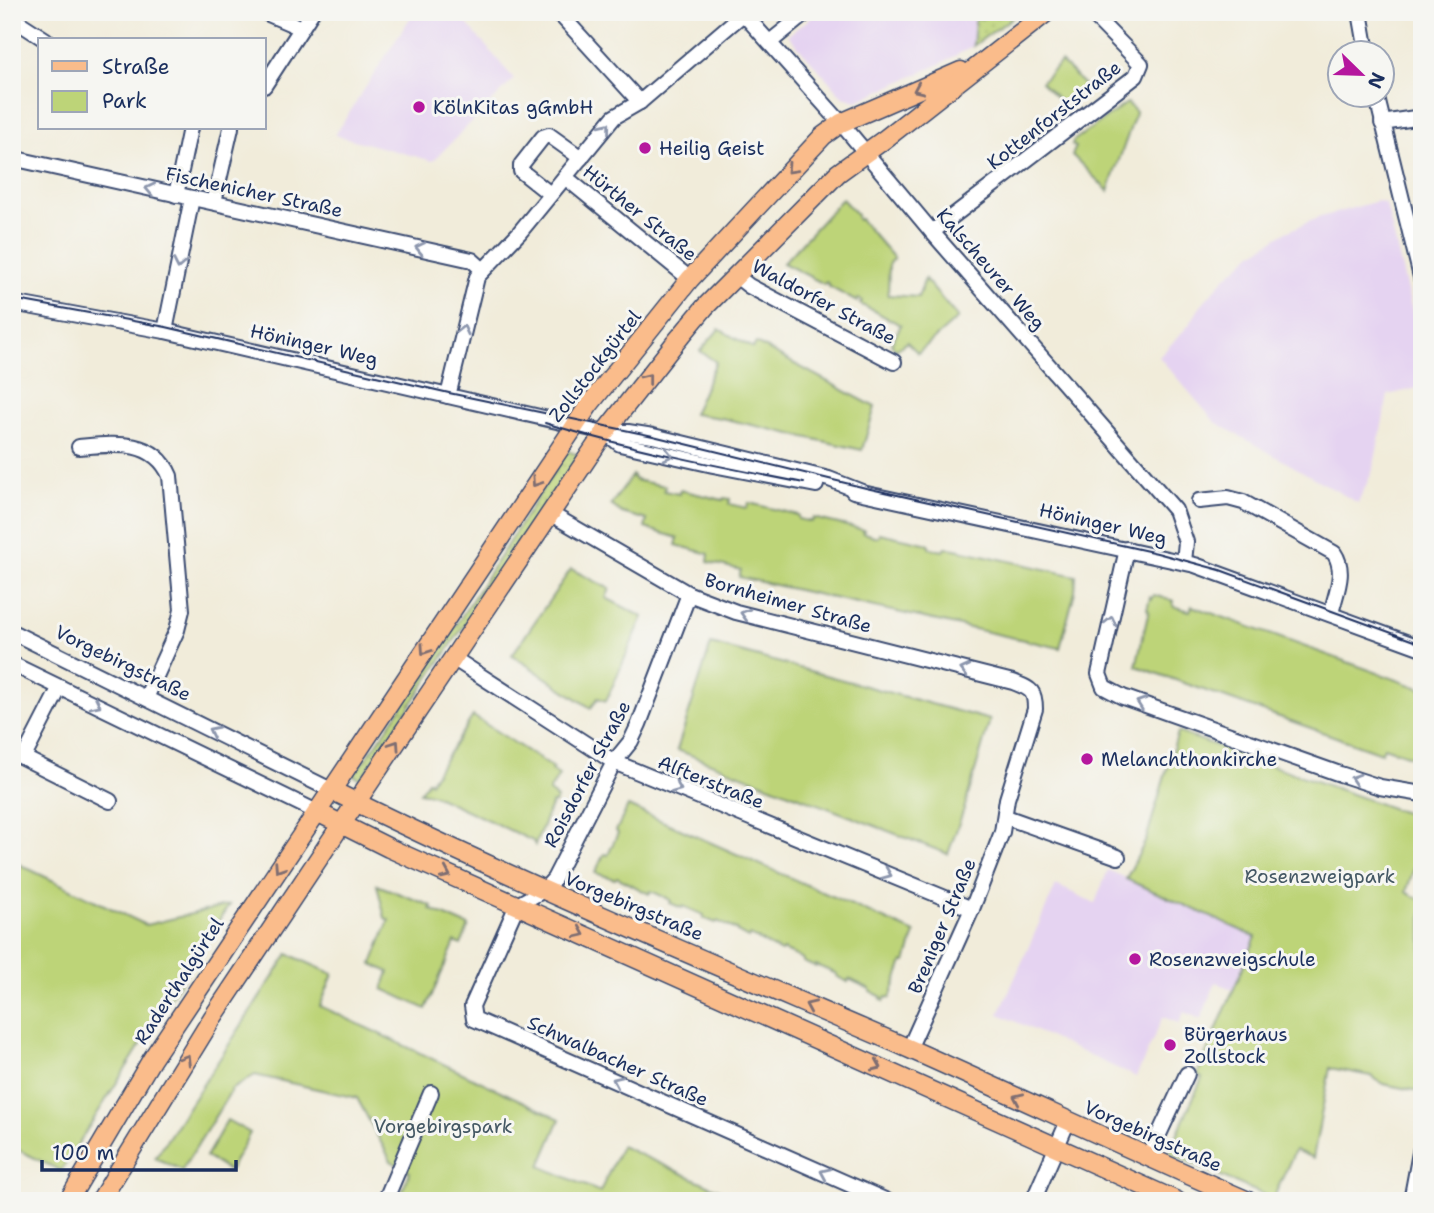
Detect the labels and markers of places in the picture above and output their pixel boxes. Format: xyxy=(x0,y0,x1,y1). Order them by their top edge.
place label: KölnKitas gGmbH xyxy=(433,95,593,120)
marker: KölnKitas gGmbH xyxy=(411,99,427,115)
place label: Heilig Geist xyxy=(659,136,764,161)
marker: Heilig Geist xyxy=(637,140,653,156)
place label: Melanchthonkirche xyxy=(1101,747,1277,772)
marker: Melanchthonkirche xyxy=(1079,751,1095,767)
place label: Rosenzweigschule xyxy=(1149,947,1316,972)
marker: Rosenzweigschule xyxy=(1127,951,1143,967)
place label: Bürgerhaus Zollstock xyxy=(1184,1022,1288,1069)
marker: Bürgerhaus Zollstock xyxy=(1162,1037,1178,1053)

